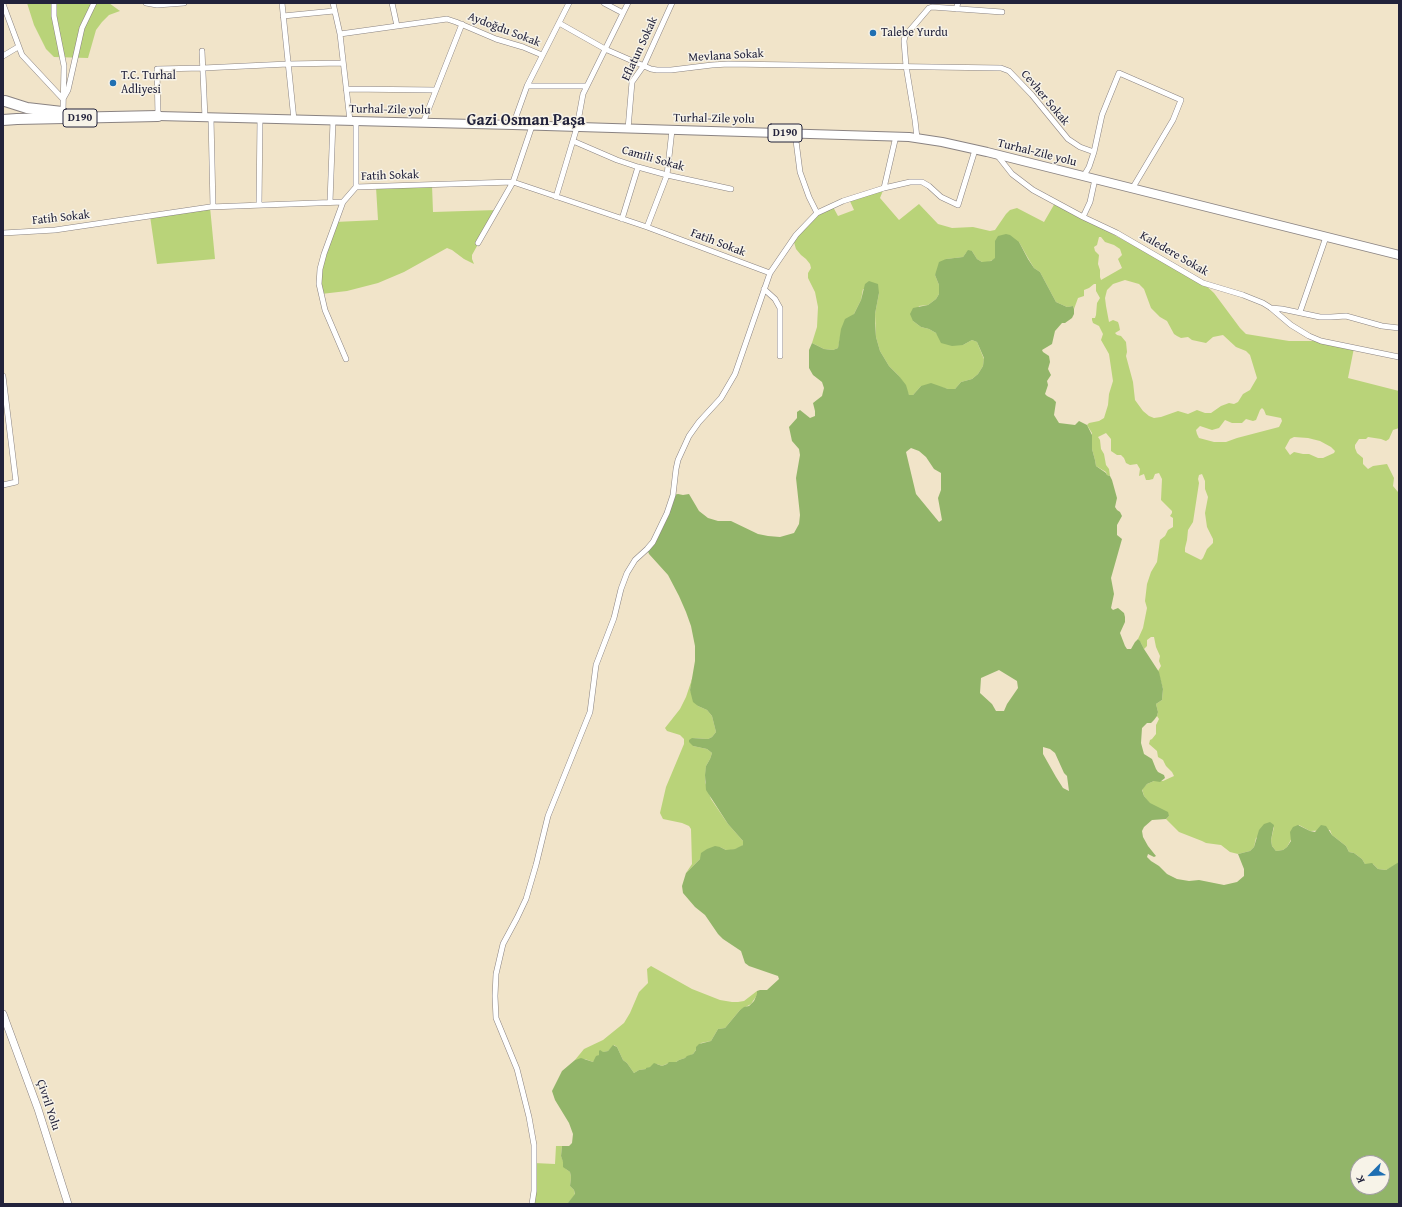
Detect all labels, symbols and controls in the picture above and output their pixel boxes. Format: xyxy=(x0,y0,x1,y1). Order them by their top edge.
street label: Aydoğdu Sokak xyxy=(466,10,542,50)
street label: Eflatun Sokak xyxy=(619,15,661,83)
place label: Talebe Yurdu xyxy=(881,26,948,40)
marker: Talebe Yurdu xyxy=(868,28,878,38)
street label: Mevlana Sokak xyxy=(688,47,764,65)
street label: Cevher Sokak xyxy=(1018,67,1072,129)
place label: T.C. Turhal Adliyesi xyxy=(121,69,176,97)
marker: T.C. Turhal Adliyesi xyxy=(108,78,118,88)
street label: Turhal-Zile yolu xyxy=(349,102,431,118)
road number: D190 xyxy=(63,109,97,127)
district label: Gazi Osman Paşa xyxy=(467,111,585,131)
street label: Turhal-Zile yolu xyxy=(673,111,755,127)
road number: D190 xyxy=(768,124,802,142)
street label: Turhal-Zile yolu xyxy=(996,136,1078,170)
street label: Camili Sokak xyxy=(620,143,686,175)
street label: Fatih Sokak xyxy=(361,168,419,184)
street label: Fatih Sokak xyxy=(31,208,91,228)
street label: Fatih Sokak xyxy=(688,226,748,260)
street label: Kaledere Sokak xyxy=(1137,229,1211,279)
street label: Çivril Yolu xyxy=(33,1078,63,1132)
north arrow xyxy=(1350,1155,1390,1195)
text: K xyxy=(1351,1173,1369,1186)

